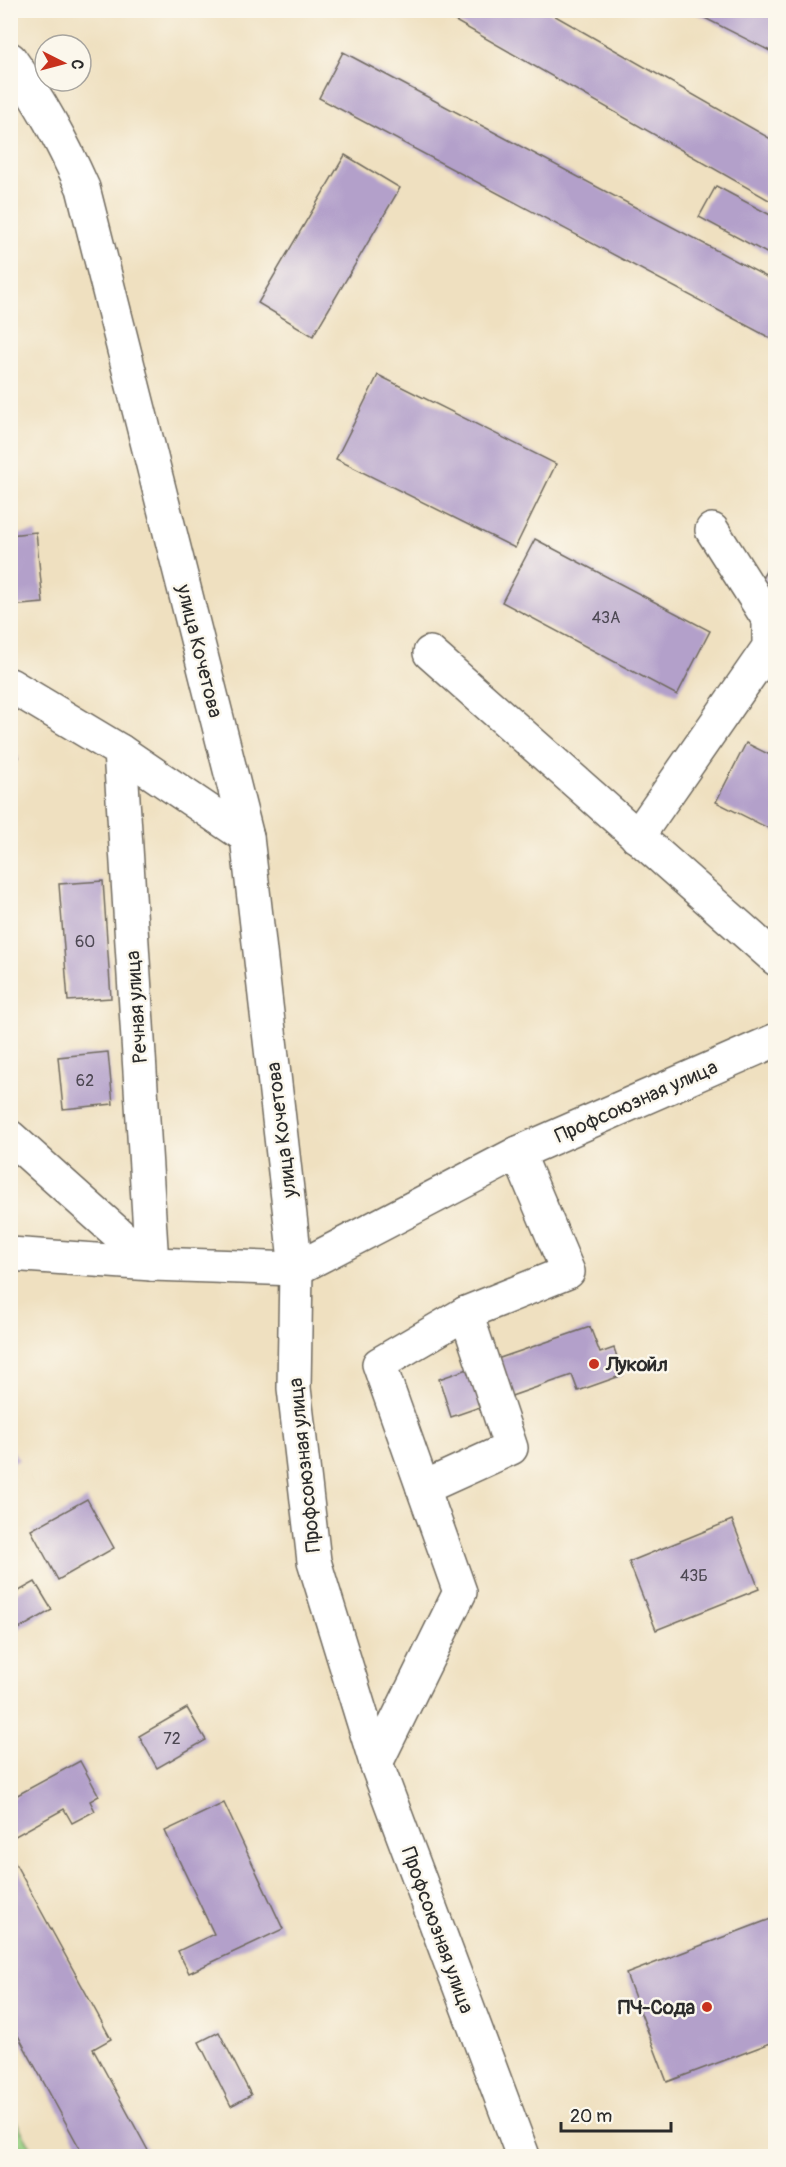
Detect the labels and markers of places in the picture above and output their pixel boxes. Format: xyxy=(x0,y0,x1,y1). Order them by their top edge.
place label: Лукойл xyxy=(605,1352,668,1377)
marker: Лукойл xyxy=(587,1357,601,1371)
place label: ПЧ-Сода xyxy=(618,1995,695,2020)
marker: ПЧ-Сода xyxy=(700,2000,714,2014)

